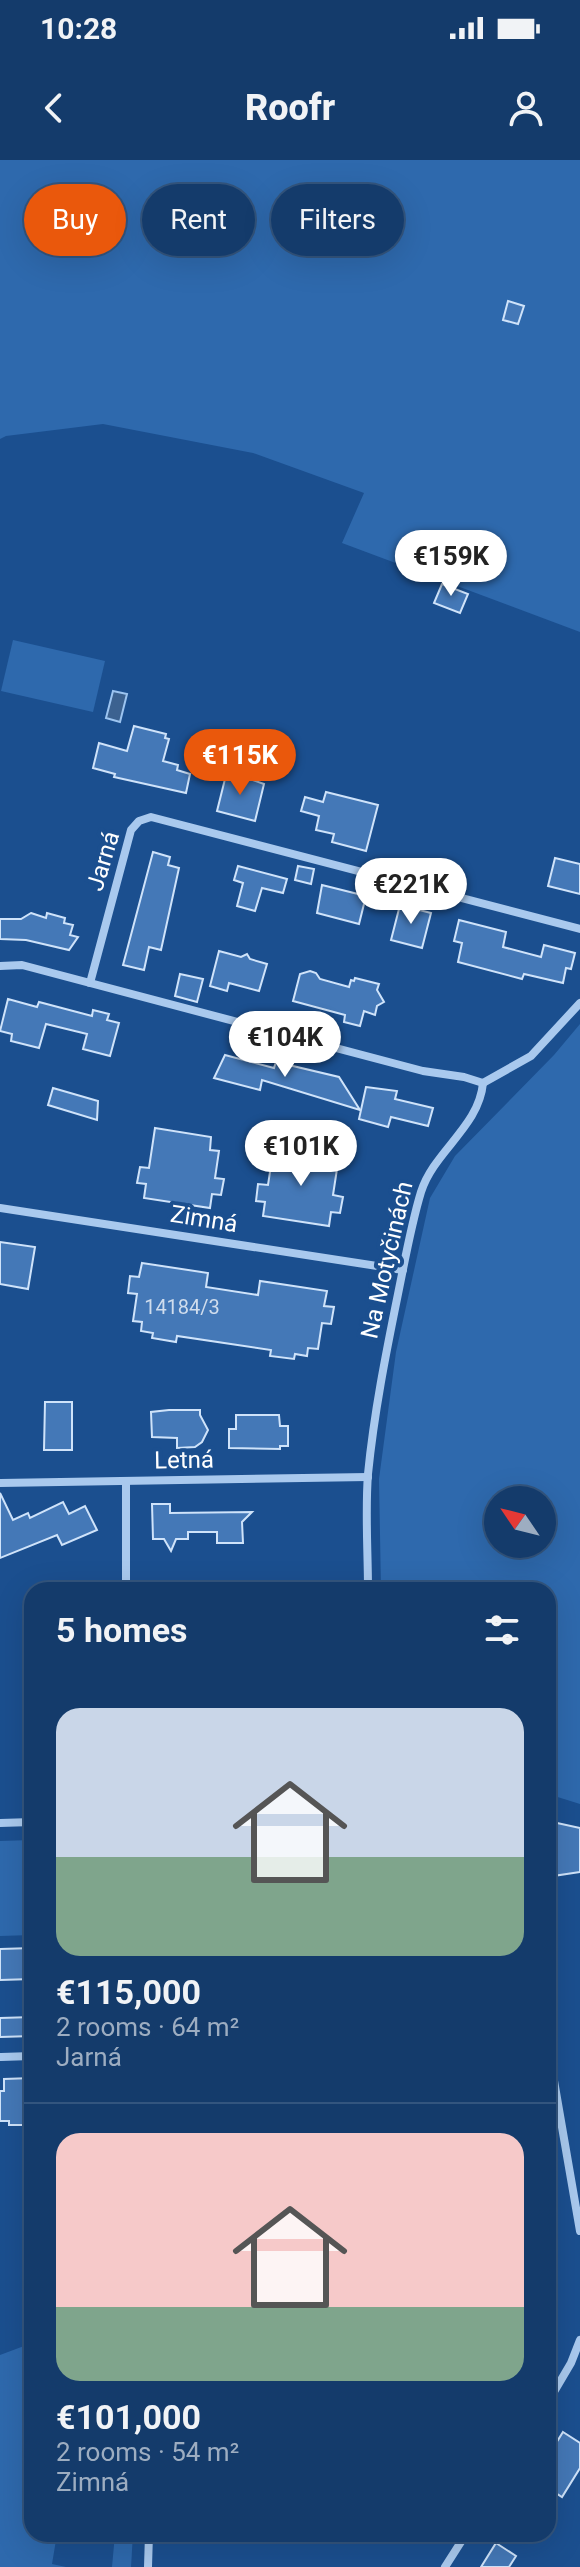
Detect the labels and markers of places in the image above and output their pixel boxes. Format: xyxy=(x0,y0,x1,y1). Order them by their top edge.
pin: €159K xyxy=(395,530,507,598)
pin: €115K xyxy=(184,729,296,797)
pin: €221K xyxy=(355,858,467,926)
pin: €104K xyxy=(229,1011,341,1079)
pin: €101K xyxy=(245,1120,357,1188)

